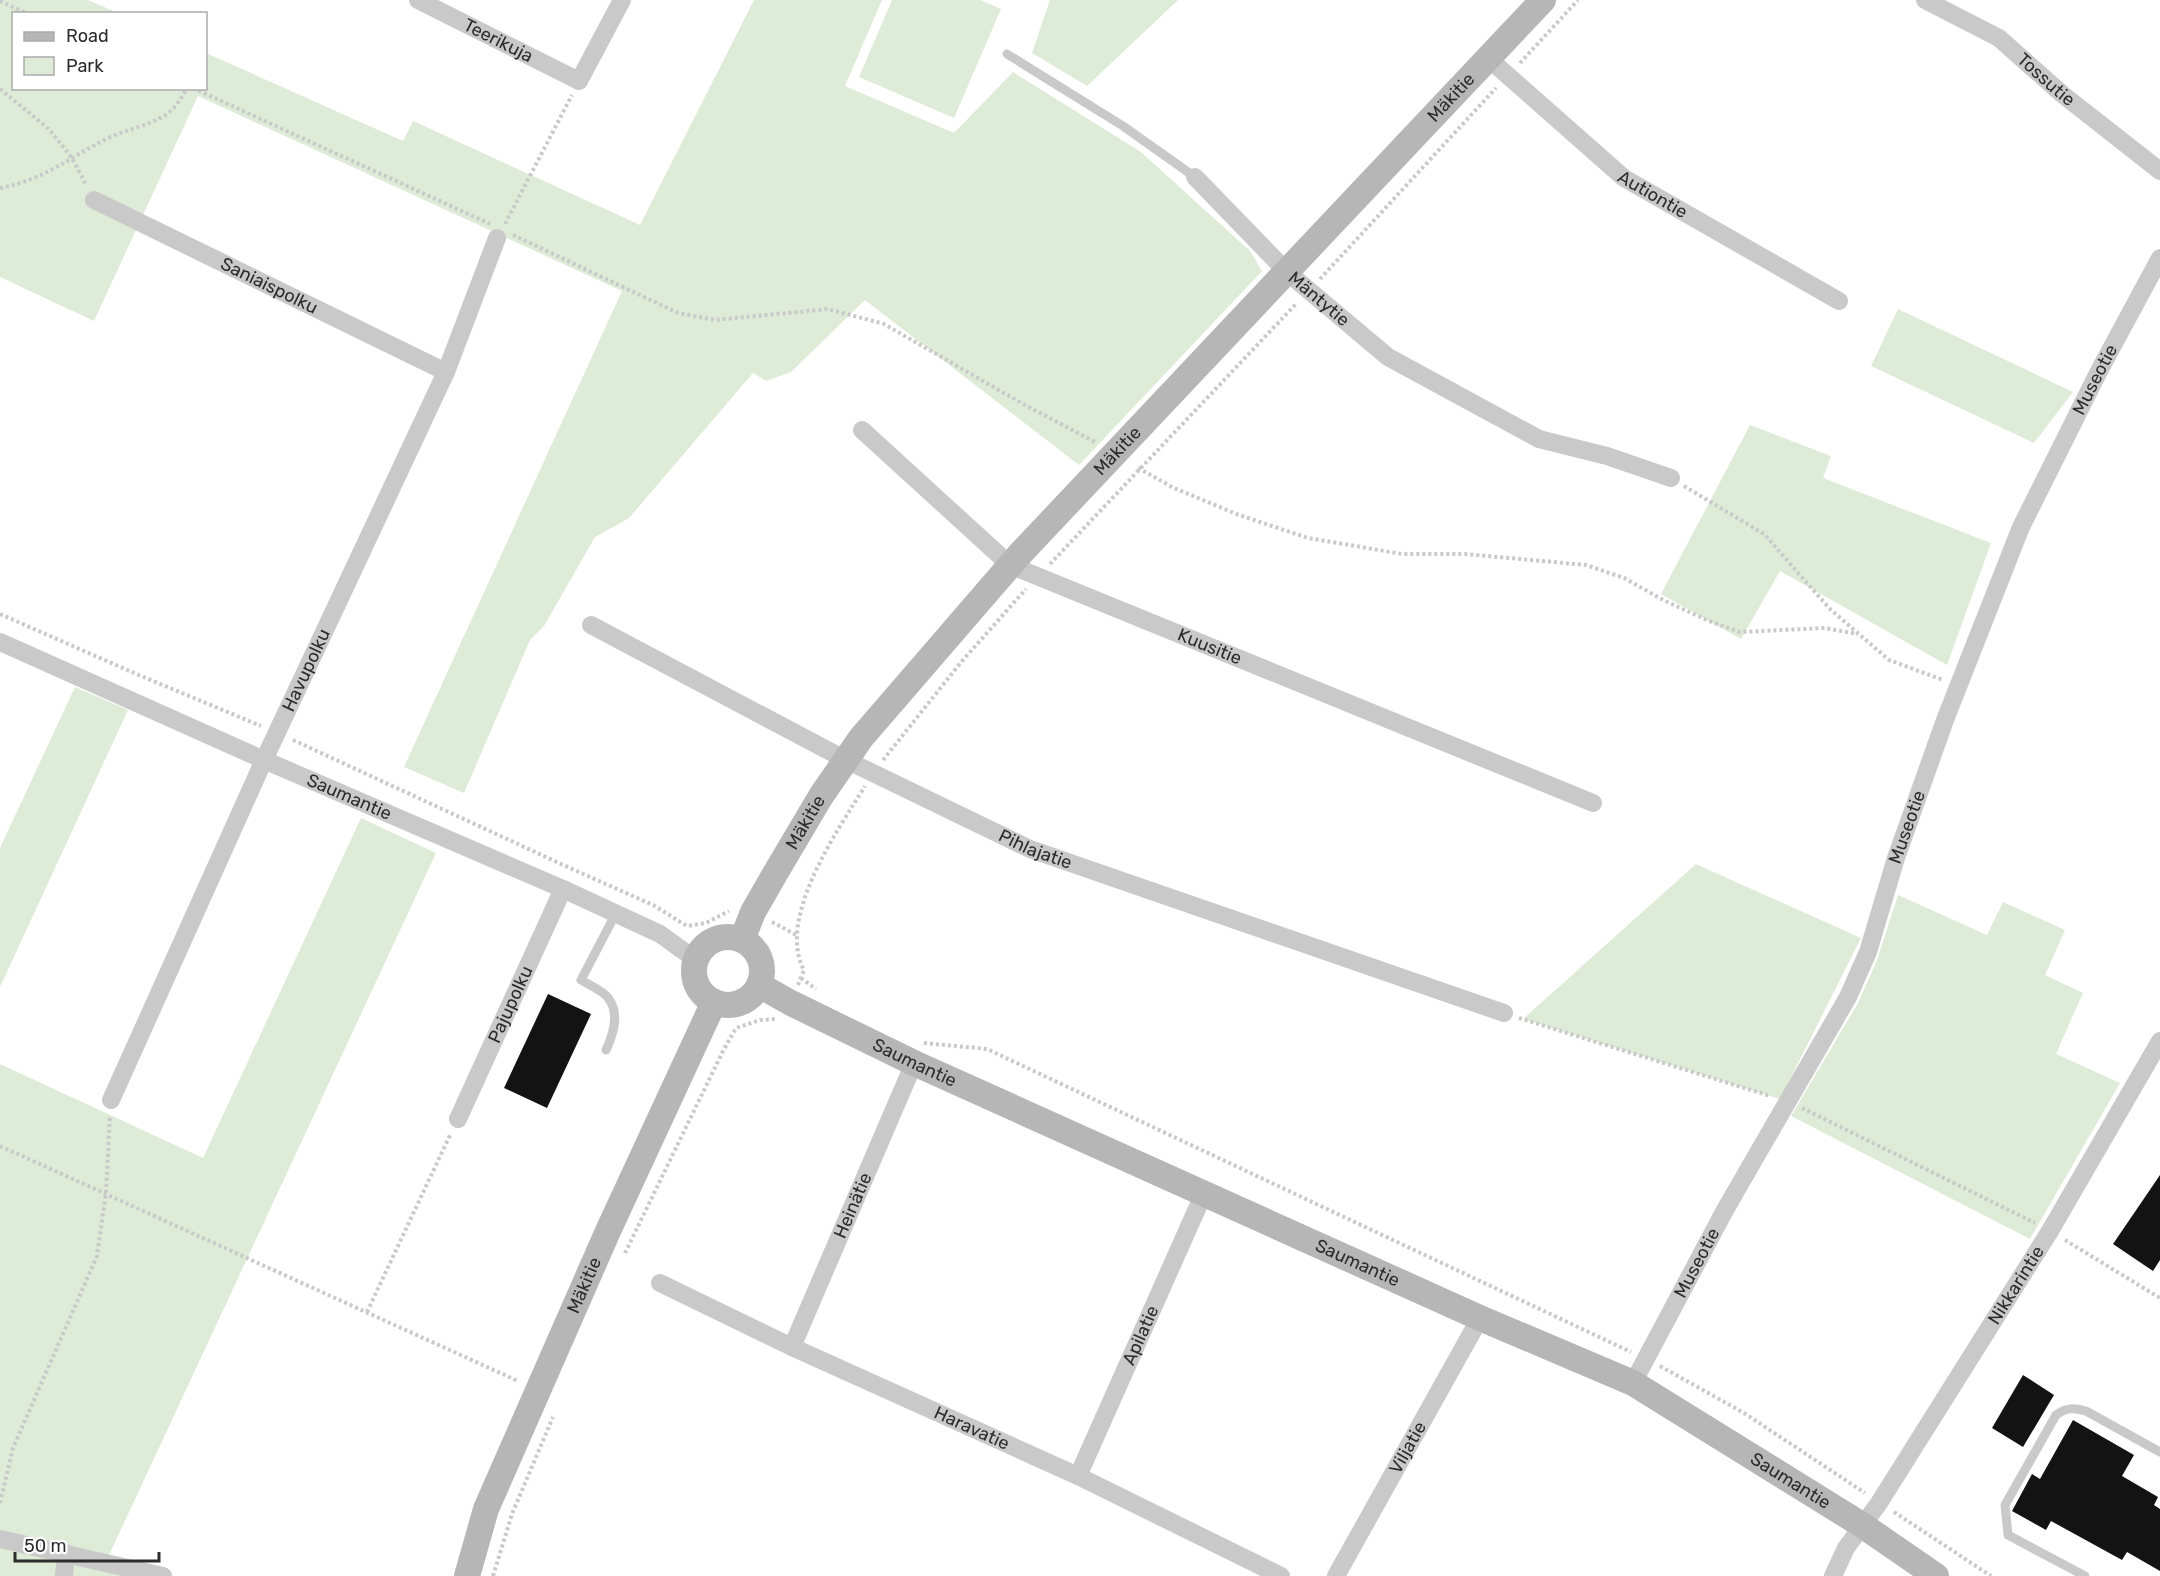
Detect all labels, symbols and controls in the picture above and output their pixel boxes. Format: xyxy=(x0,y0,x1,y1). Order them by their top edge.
legend xyxy=(12,12,207,90)
street label: Teerikuja xyxy=(460,14,537,67)
text: Road xyxy=(66,25,109,47)
street label: Tossutie xyxy=(2013,48,2079,111)
text: Park xyxy=(66,55,104,77)
street label: Mäkitie xyxy=(1423,68,1479,127)
street label: Autiontie xyxy=(1614,166,1691,223)
street label: Saniaispolku xyxy=(217,253,321,319)
street label: Mäntytie xyxy=(1284,267,1354,331)
street label: Museotie xyxy=(2068,341,2122,418)
street label: Mäkitie xyxy=(1089,422,1146,480)
street label: Kuusitie xyxy=(1174,624,1245,669)
street label: Havupolku xyxy=(277,625,335,715)
street label: Saumantie xyxy=(303,769,395,825)
street label: Museotie xyxy=(1884,788,1930,867)
street label: Mäkitie xyxy=(781,791,830,853)
street label: Pihlajatie xyxy=(995,824,1075,874)
street label: Pajupolku xyxy=(483,962,537,1046)
street label: Saumantie xyxy=(869,1034,960,1092)
street label: Heinätie xyxy=(829,1169,877,1242)
street label: Museotie xyxy=(1669,1224,1724,1302)
street label: Saumantie xyxy=(1312,1234,1403,1291)
street label: Nikkarintie xyxy=(1983,1242,2049,1329)
street label: Mäkitie xyxy=(562,1254,606,1317)
street label: Apilatie xyxy=(1118,1302,1163,1369)
street label: Haravatie xyxy=(931,1402,1013,1455)
street label: Viljatie xyxy=(1384,1418,1431,1478)
street label: Saumantie xyxy=(1746,1448,1835,1514)
scale bar xyxy=(15,1525,159,1563)
text: 50 m xyxy=(24,1535,67,1557)

